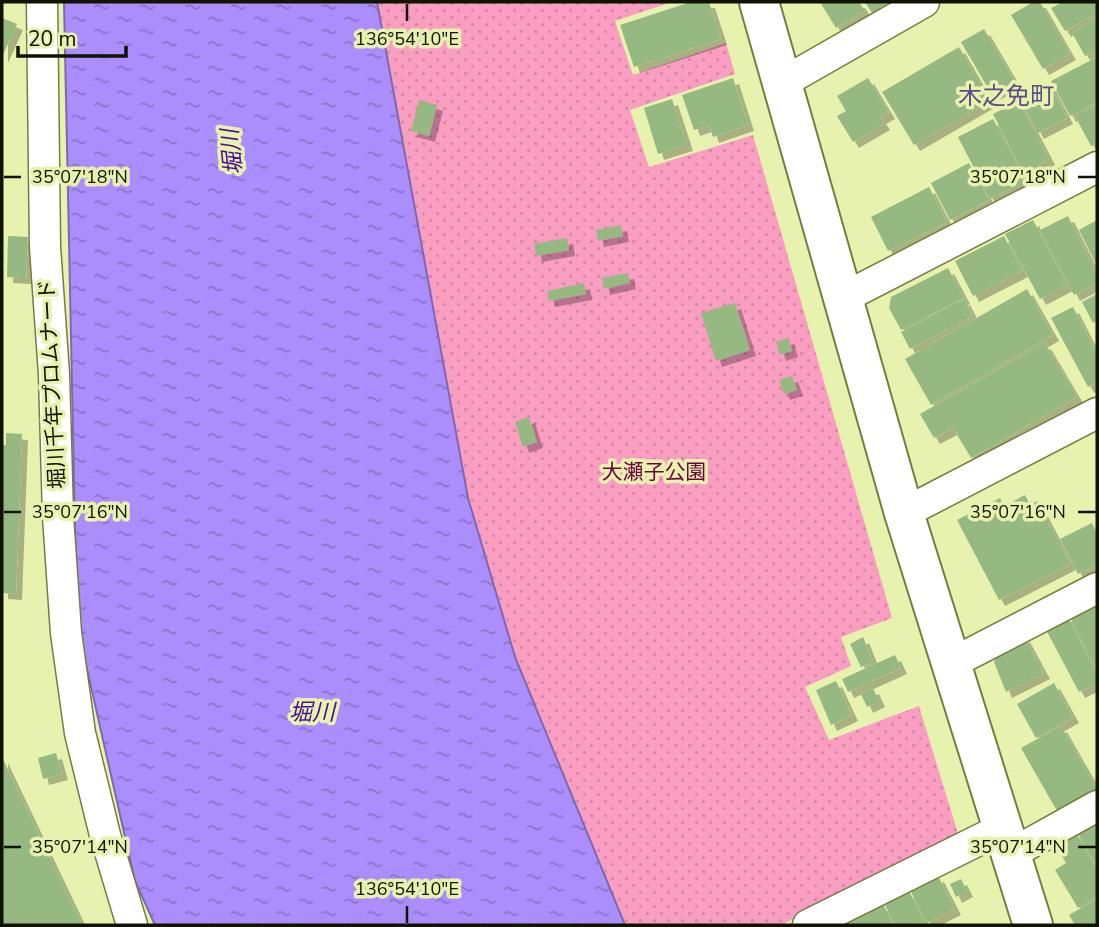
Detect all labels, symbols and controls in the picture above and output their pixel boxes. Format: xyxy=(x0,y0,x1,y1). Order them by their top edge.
scale bar xyxy=(18,14,126,58)
text: 20 m xyxy=(28,25,77,53)
text: 136°54'10"E xyxy=(355,27,459,51)
district label: 木之免町 xyxy=(958,80,1054,112)
water label: 堀川 xyxy=(214,125,250,176)
text: 35°07'18"N xyxy=(32,165,128,189)
text: 35°07'18"N xyxy=(970,165,1066,189)
street label: 堀川千年プロムナード xyxy=(33,278,71,490)
park label: 大瀬子公園 xyxy=(602,458,707,486)
text: 35°07'16"N xyxy=(32,500,128,524)
text: 35°07'16"N xyxy=(970,500,1066,524)
water label: 堀川 xyxy=(289,697,338,728)
text: 35°07'14"N xyxy=(32,835,128,859)
text: 35°07'14"N xyxy=(970,835,1066,859)
text: 136°54'10"E xyxy=(355,877,459,901)

